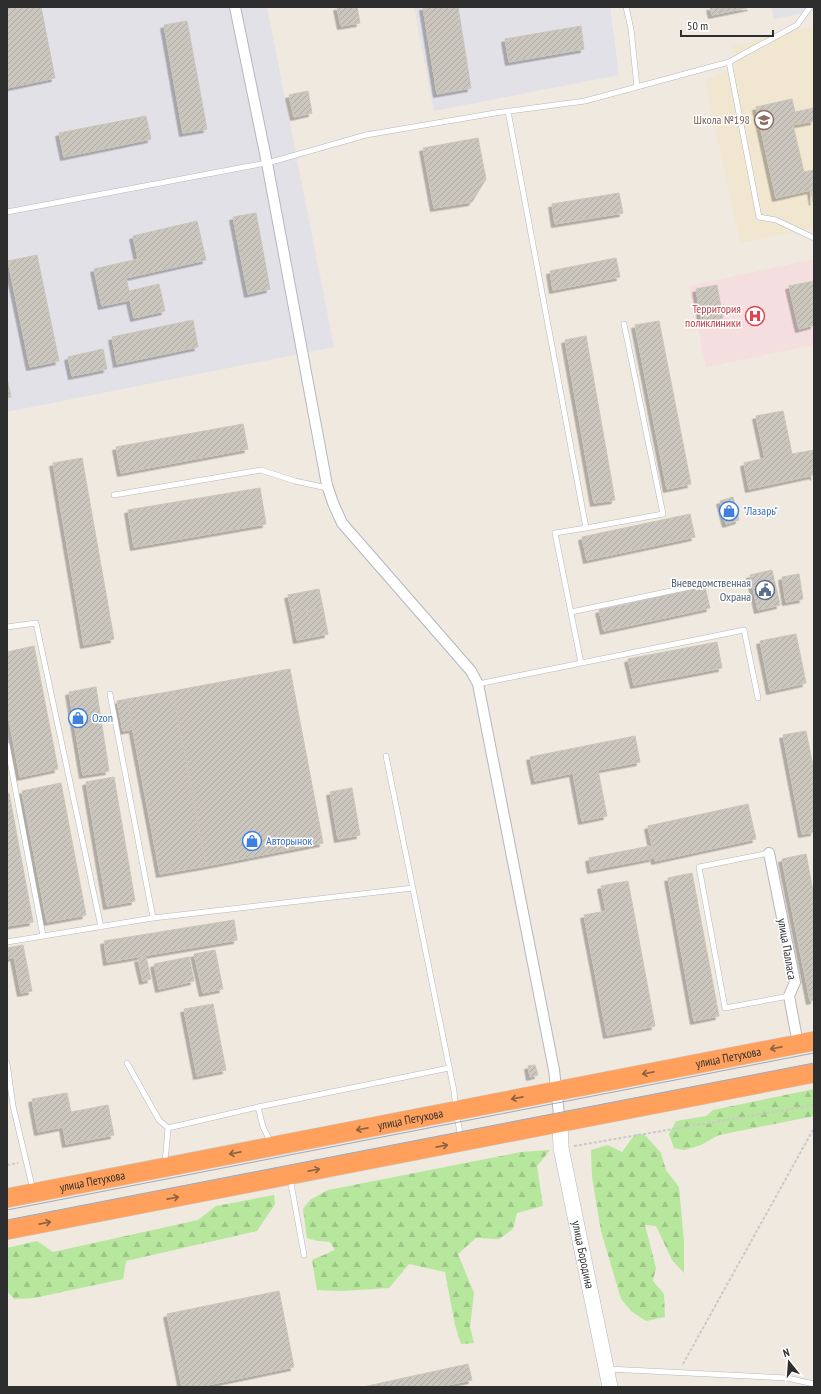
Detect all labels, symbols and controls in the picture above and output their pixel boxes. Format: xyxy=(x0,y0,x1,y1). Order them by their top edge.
scale bar xyxy=(681,12,773,38)
text: 50 m xyxy=(687,18,708,33)
school or university icon: Школа №198 xyxy=(753,109,775,131)
place label: Школа №198 xyxy=(694,112,750,127)
place label: Территория поликлиники xyxy=(685,301,741,330)
hospital icon: Территория поликлиники xyxy=(744,305,766,327)
shop icon: "Лазарь" xyxy=(718,500,740,522)
place label: "Лазарь" xyxy=(743,503,778,518)
place label: Вневедомственная Охрана xyxy=(671,575,751,604)
public building icon: Вневедомственная Охрана xyxy=(754,579,776,601)
shop icon: Ozon xyxy=(67,707,89,729)
place label: Ozon xyxy=(92,710,113,725)
shop icon: Авторынок xyxy=(241,830,263,852)
place label: Авторынок xyxy=(266,833,312,848)
street label: улица Палласа xyxy=(775,917,800,981)
street label: улица Петухова xyxy=(694,1043,763,1071)
one-way arrow xyxy=(770,1045,783,1053)
one-way arrow xyxy=(642,1069,655,1077)
one-way arrow xyxy=(511,1095,524,1103)
street label: улица Петухова xyxy=(376,1105,445,1133)
one-way arrow xyxy=(356,1125,369,1133)
one-way arrow xyxy=(435,1141,448,1149)
one-way arrow xyxy=(229,1150,242,1158)
one-way arrow xyxy=(307,1166,320,1174)
street label: улица Петухова xyxy=(58,1167,127,1195)
one-way arrow xyxy=(166,1194,179,1202)
one-way arrow xyxy=(38,1218,51,1226)
street label: улица Бородина xyxy=(569,1219,598,1290)
north arrow xyxy=(769,1342,809,1382)
text: N xyxy=(781,1345,791,1360)

